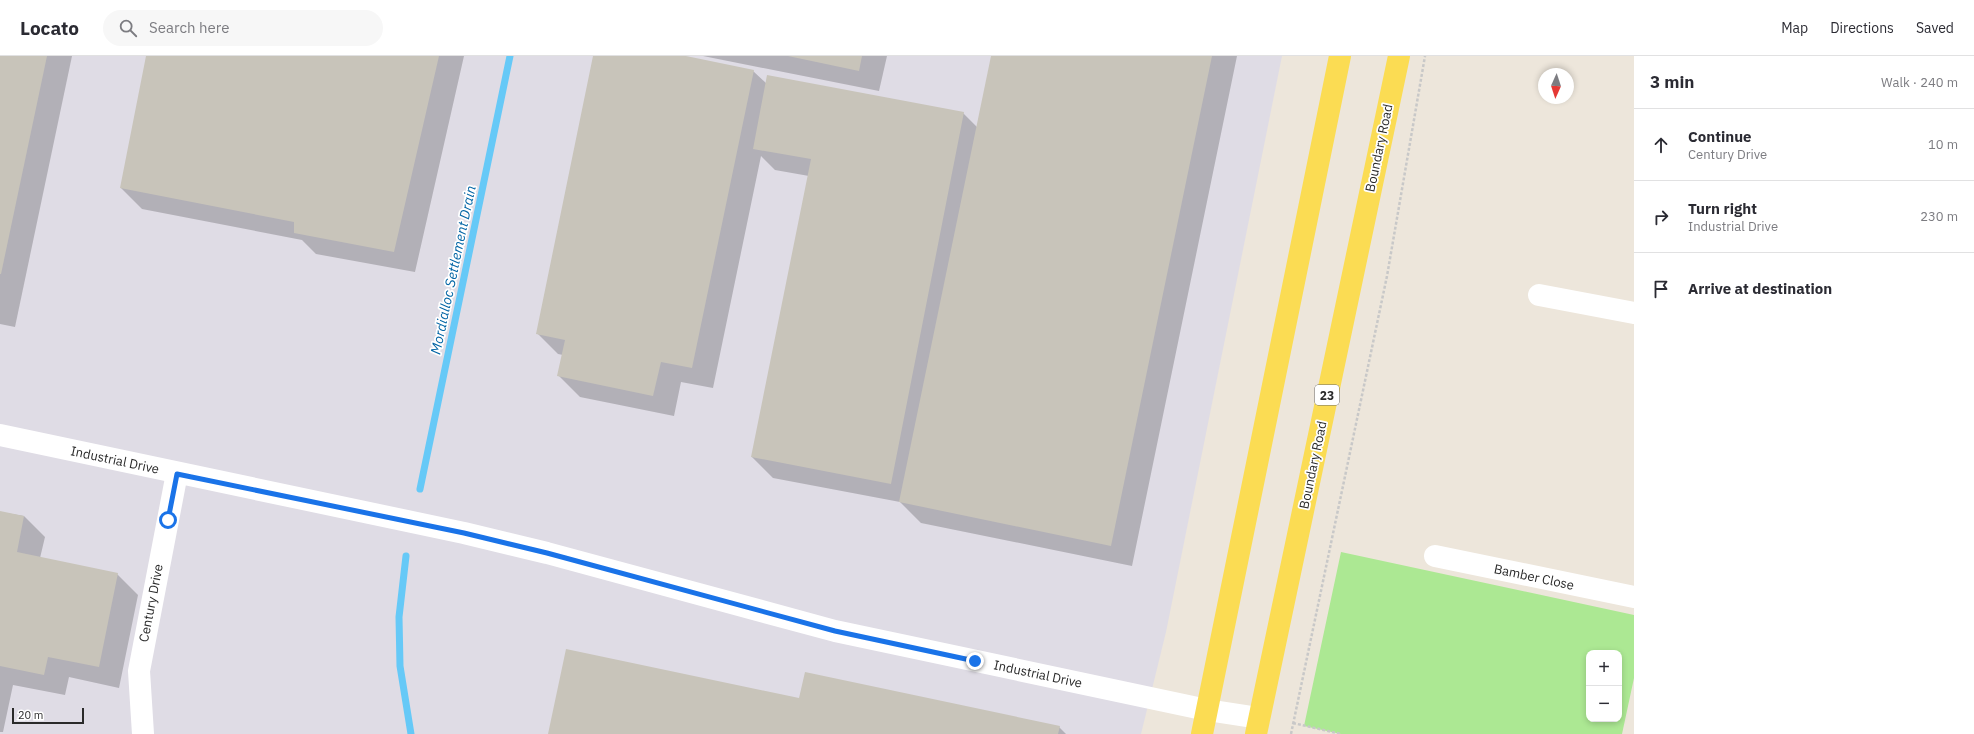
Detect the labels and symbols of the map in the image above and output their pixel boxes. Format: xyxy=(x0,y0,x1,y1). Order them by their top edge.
north arrow xyxy=(1538,68,1574,104)
street label: Boundary Road xyxy=(1361,103,1397,193)
water label: Mordialloc Settlement Drain xyxy=(426,184,480,356)
road number: 23 xyxy=(1315,385,1339,405)
street label: Boundary Road xyxy=(1295,420,1331,510)
street label: Industrial Drive xyxy=(69,442,161,478)
route start xyxy=(159,511,177,529)
street label: Bamber Close xyxy=(1492,560,1576,594)
street label: Century Drive xyxy=(135,563,167,643)
route end xyxy=(966,652,984,670)
street label: Industrial Drive xyxy=(992,656,1084,692)
scale bar xyxy=(12,706,84,725)

